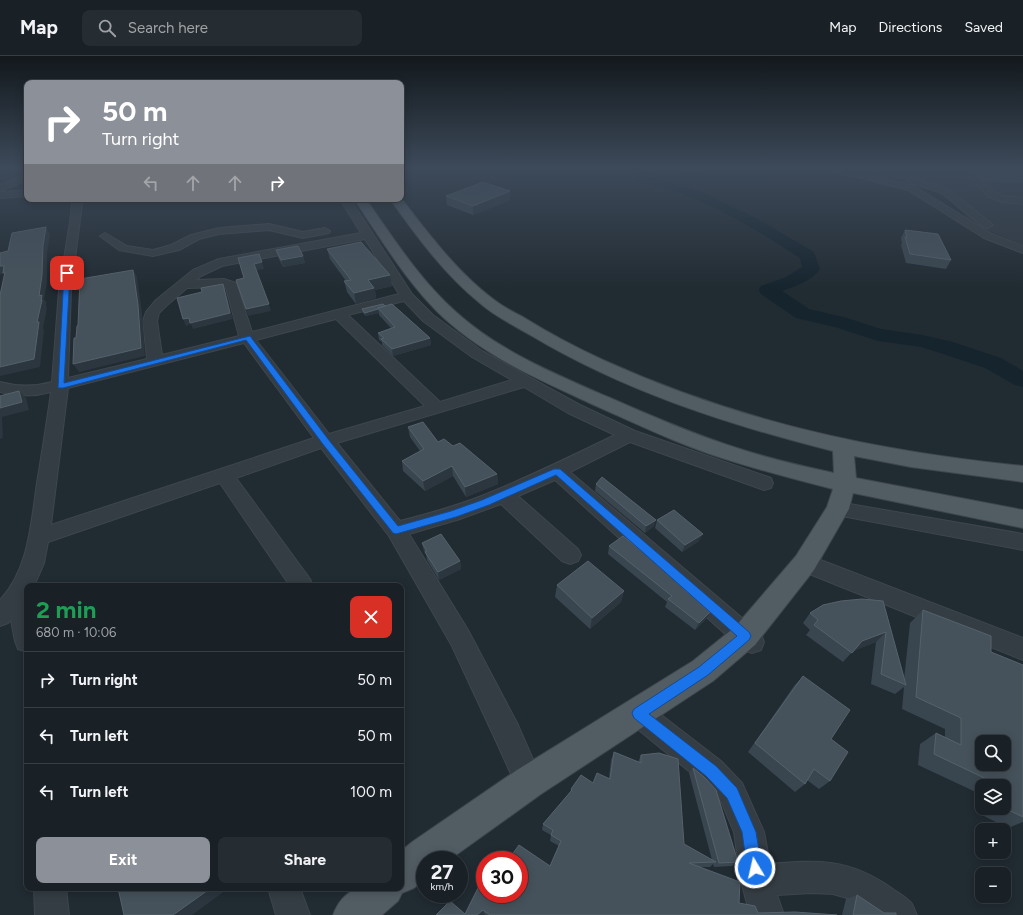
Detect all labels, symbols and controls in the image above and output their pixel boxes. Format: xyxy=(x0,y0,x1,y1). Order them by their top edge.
search box xyxy=(82,10,362,46)
text: Map xyxy=(20,16,58,39)
icon: search xyxy=(96,17,118,39)
text: Search here xyxy=(128,19,208,37)
text: Map xyxy=(829,19,857,36)
text: Directions xyxy=(879,19,942,36)
text: Saved xyxy=(964,19,1003,36)
text: 50 m xyxy=(102,94,168,128)
icon: right xyxy=(36,96,88,148)
text: Turn right xyxy=(102,128,179,150)
icon: left xyxy=(140,172,162,194)
icon: ahead xyxy=(182,172,204,194)
icon: ahead xyxy=(224,172,246,194)
icon: right xyxy=(266,172,288,194)
pin xyxy=(50,256,84,290)
icon: arrive xyxy=(56,262,78,284)
text: 2 min xyxy=(36,595,96,624)
button: close xyxy=(350,596,392,638)
text: 680 m · 10:06 xyxy=(36,625,116,640)
icon: right xyxy=(36,669,58,691)
text: Turn right xyxy=(70,671,138,689)
text: 50 m xyxy=(357,671,392,689)
icon: left xyxy=(36,725,58,747)
text: Turn left xyxy=(70,727,128,745)
text: 50 m xyxy=(357,727,392,745)
map controls xyxy=(975,735,1011,903)
button: search xyxy=(975,735,1011,771)
button: layers xyxy=(975,779,1011,815)
icon: left xyxy=(36,781,58,803)
text: Turn left xyxy=(70,783,128,801)
text: 100 m xyxy=(350,783,392,801)
button: + xyxy=(975,823,1011,859)
button: Exit xyxy=(36,837,210,883)
button: Share xyxy=(218,837,392,883)
position arrow xyxy=(734,847,776,889)
speed limit sign: 30 xyxy=(476,851,528,903)
text: 27 xyxy=(431,860,453,884)
button: − xyxy=(975,867,1011,903)
text: km/h xyxy=(431,880,453,893)

